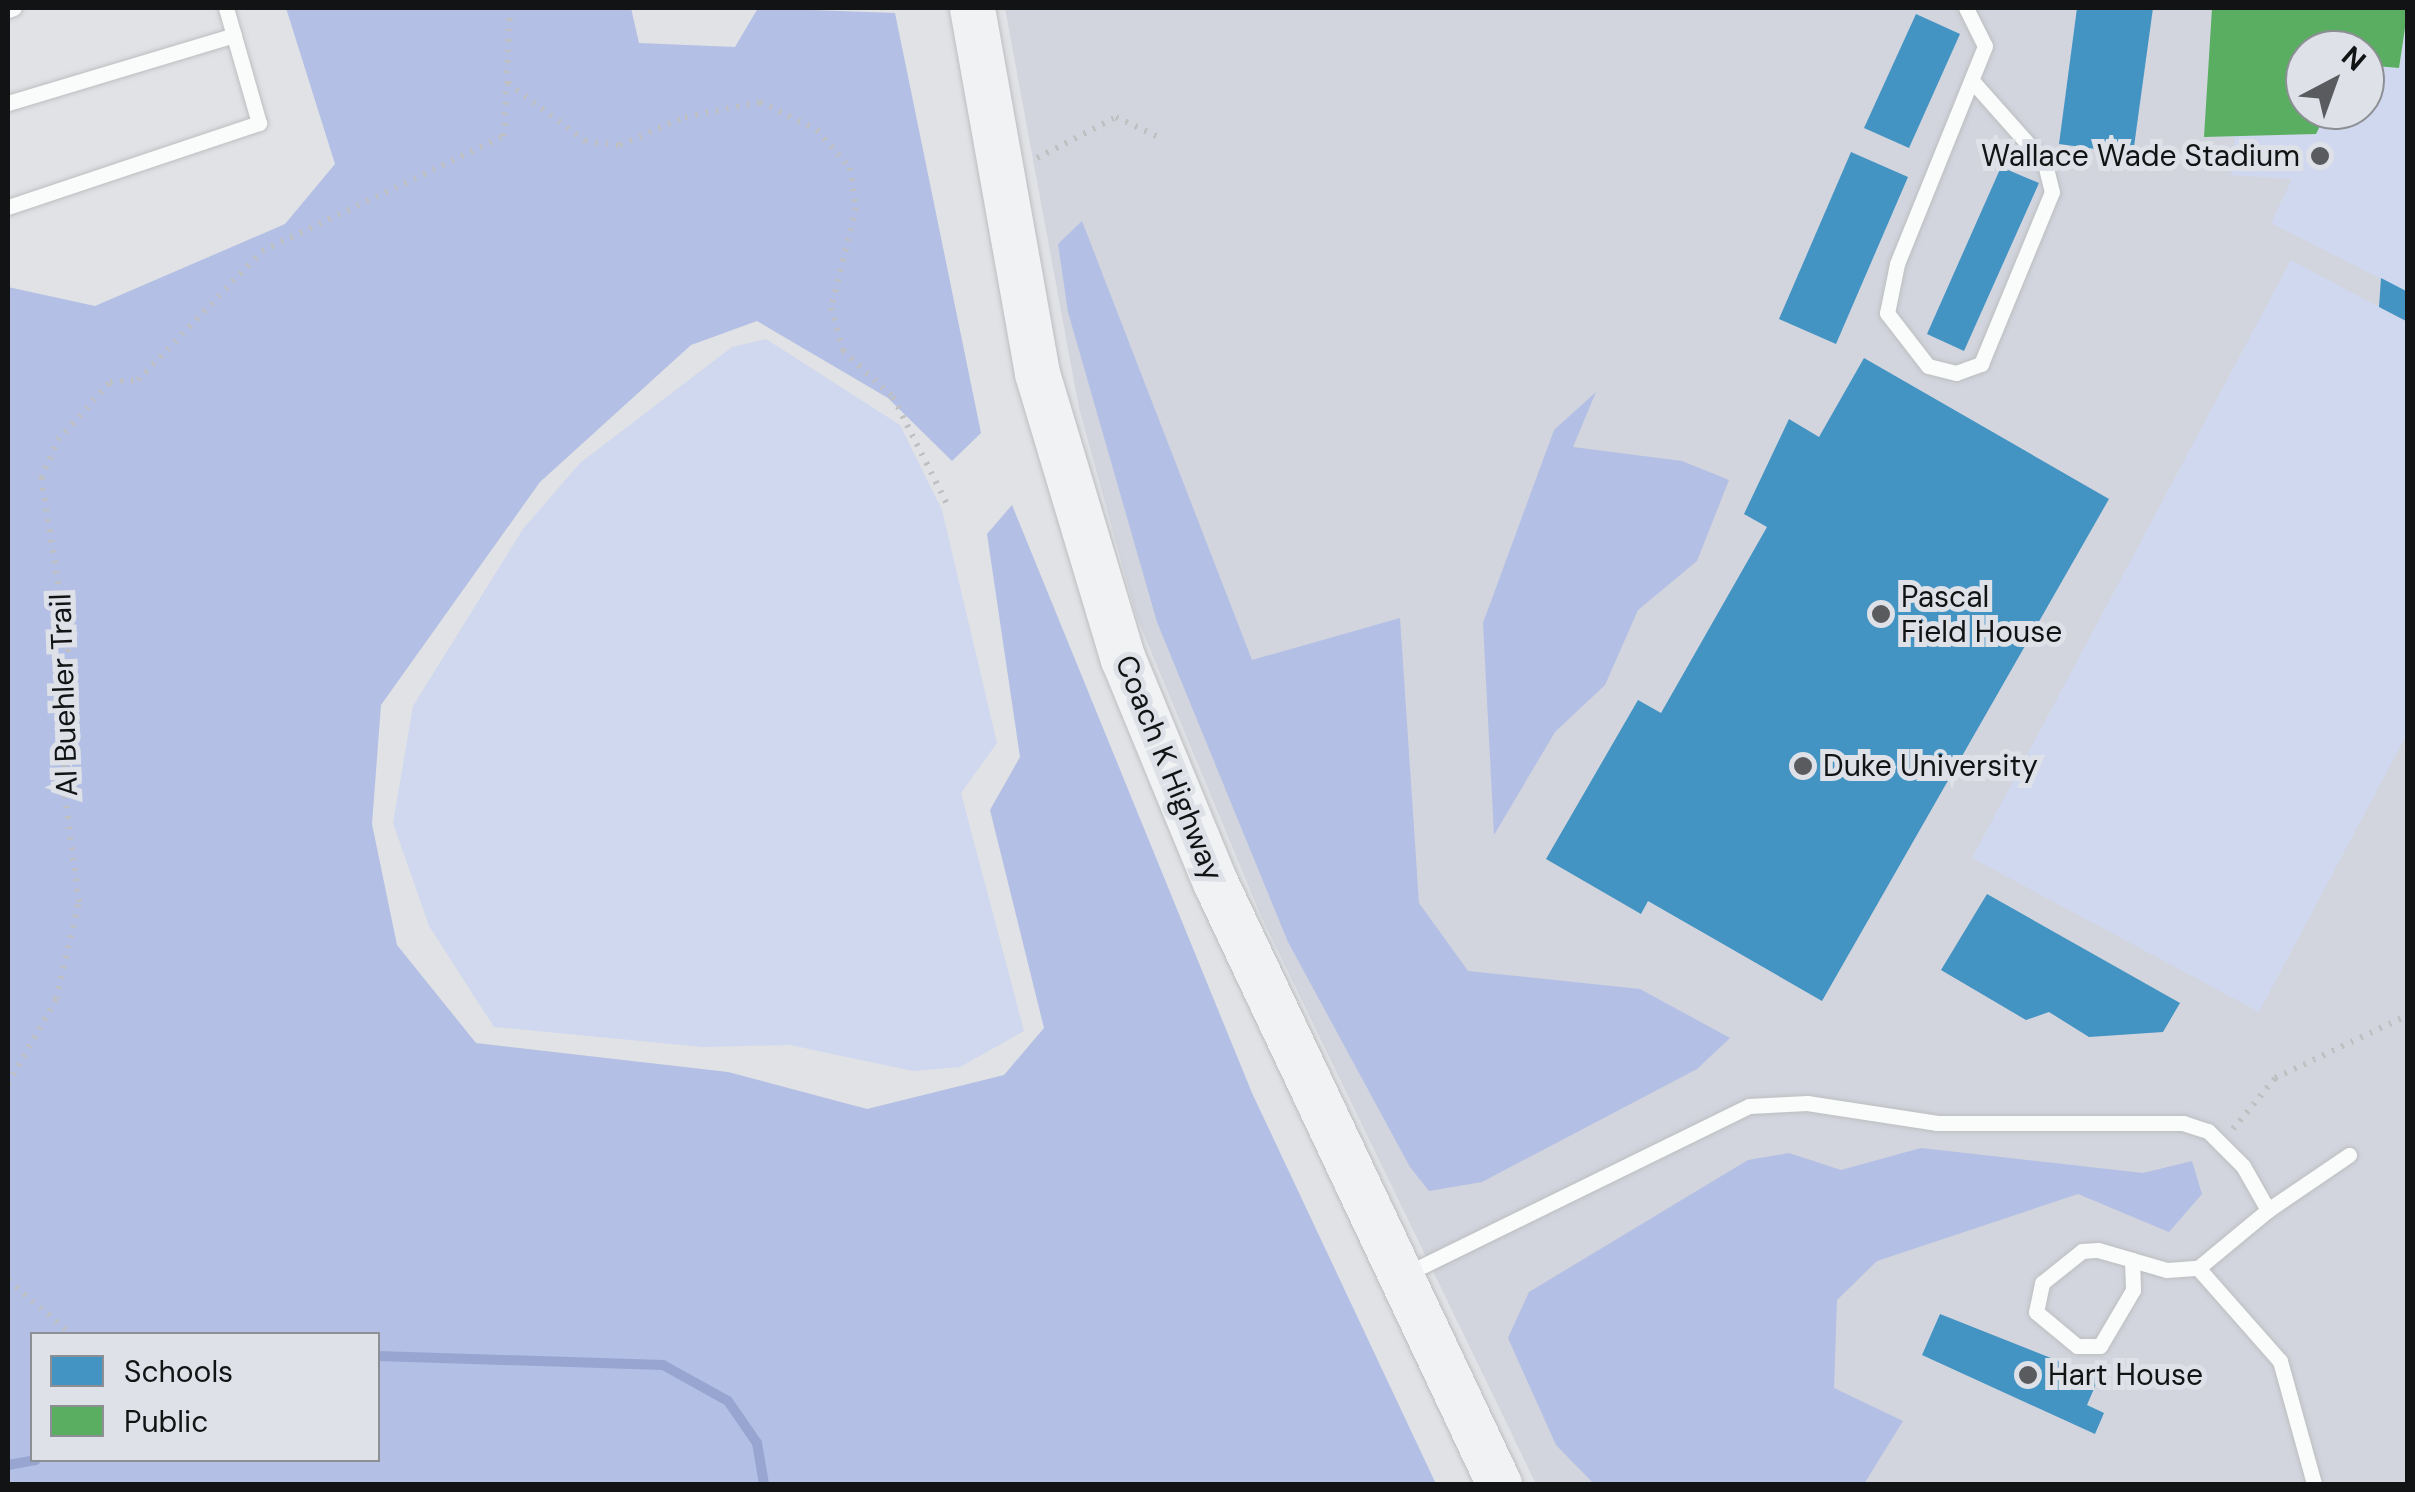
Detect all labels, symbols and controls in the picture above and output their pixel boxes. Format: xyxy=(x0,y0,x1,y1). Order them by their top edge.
north arrow xyxy=(2285,30,2385,130)
text: N xyxy=(2334,38,2374,79)
place label: Wallace Wade Stadium xyxy=(1981,138,2300,174)
marker: Wallace Wade Stadium xyxy=(2309,145,2331,167)
place label: Pascal Field House xyxy=(1901,579,2062,650)
street label: Al Buehler Trail xyxy=(42,593,86,797)
marker: Pascal Field House xyxy=(1870,603,1892,625)
street label: Coach K Highway xyxy=(1107,650,1231,886)
place label: Duke University xyxy=(1823,748,2038,784)
marker: Duke University xyxy=(1792,755,1814,777)
legend xyxy=(30,1332,380,1462)
text: Schools xyxy=(124,1352,233,1391)
place label: Hart House xyxy=(2048,1357,2203,1393)
marker: Hart House xyxy=(2017,1364,2039,1386)
text: Public xyxy=(124,1402,208,1441)

